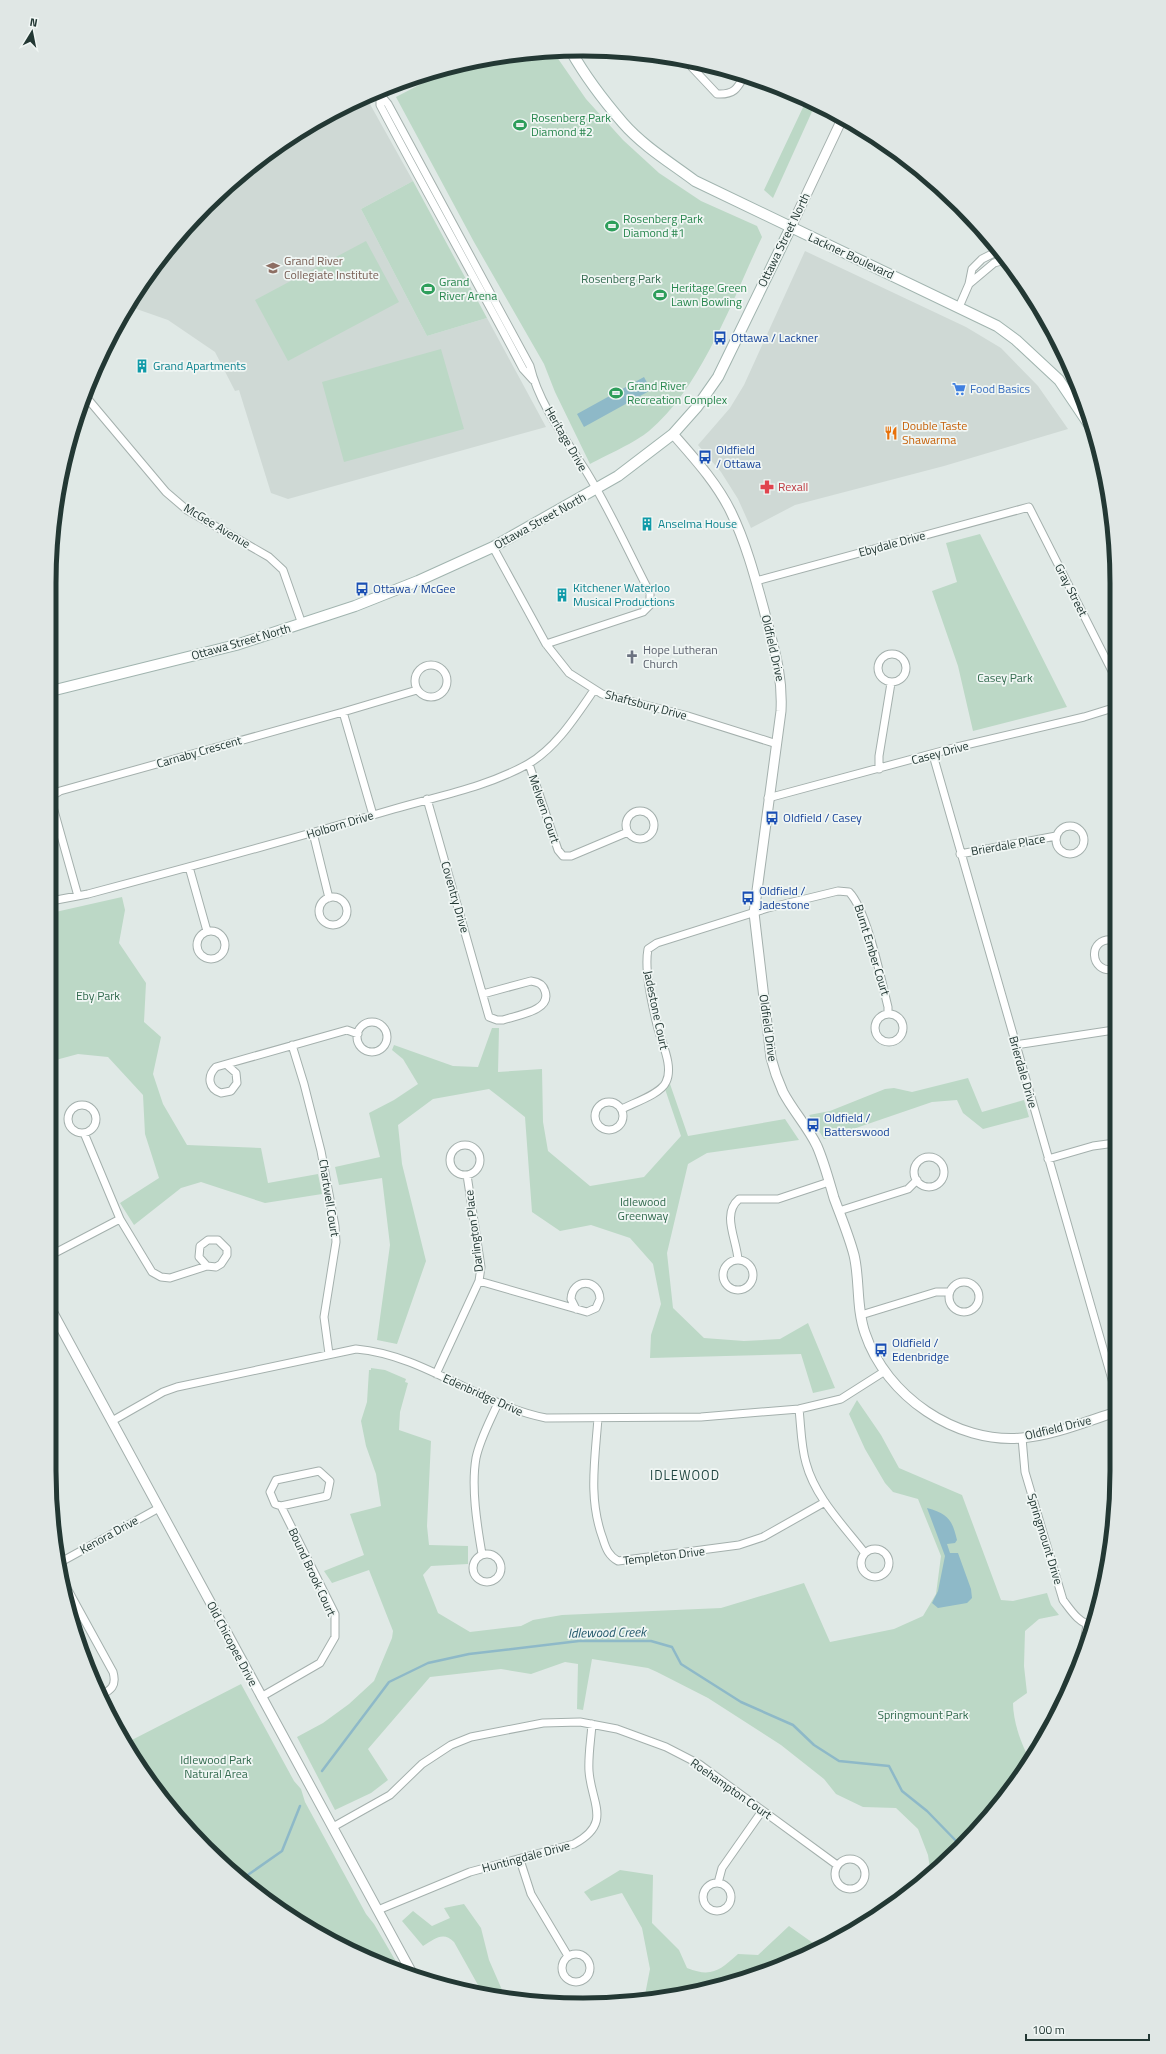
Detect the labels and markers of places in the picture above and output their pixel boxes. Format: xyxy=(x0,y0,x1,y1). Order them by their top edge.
place label: Rosenberg Park Diamond #2 xyxy=(531,108,611,141)
sports icon: Rosenberg Park Diamond #2 xyxy=(512,117,528,133)
place label: Rosenberg Park Diamond #1 xyxy=(623,209,703,242)
sports icon: Rosenberg Park Diamond #1 xyxy=(604,218,620,234)
place label: Grand River Collegiate Institute xyxy=(284,251,379,284)
school or university icon: Grand River Collegiate Institute xyxy=(265,260,281,276)
place label: Grand River Arena xyxy=(439,272,497,305)
place label: Heritage Green Lawn Bowling xyxy=(671,278,747,311)
sports icon: Grand River Arena xyxy=(420,281,436,297)
sports icon: Heritage Green Lawn Bowling xyxy=(652,287,668,303)
place label: Ottawa / Lackner xyxy=(731,328,818,347)
bus stop icon: Ottawa / Lackner xyxy=(712,330,728,346)
place label: Grand Apartments xyxy=(153,356,247,375)
building icon: Grand Apartments xyxy=(134,358,150,374)
place label: Grand River Recreation Complex xyxy=(627,376,728,409)
place label: Food Basics xyxy=(970,379,1031,398)
supermarket icon: Food Basics xyxy=(951,381,967,397)
sports icon: Grand River Recreation Complex xyxy=(608,385,624,401)
place label: Double Taste Shawarma xyxy=(902,416,967,449)
restaurant icon: Double Taste Shawarma xyxy=(883,425,899,441)
place label: Oldfield / Ottawa xyxy=(716,440,761,473)
bus stop icon: Oldfield / Ottawa xyxy=(697,449,713,465)
place label: Rexall xyxy=(778,477,808,496)
pharmacy icon: Rexall xyxy=(759,479,775,495)
place label: Anselma House xyxy=(658,514,737,533)
building icon: Anselma House xyxy=(639,516,655,532)
place label: Kitchener Waterloo Musical Productions xyxy=(573,578,675,611)
place label: Ottawa / McGee xyxy=(373,579,455,598)
bus stop icon: Ottawa / McGee xyxy=(354,581,370,597)
building icon: Kitchener Waterloo Musical Productions xyxy=(554,587,570,603)
place label: Hope Lutheran Church xyxy=(643,640,718,673)
church icon: Hope Lutheran Church xyxy=(624,649,640,665)
place label: Oldfield / Casey xyxy=(783,808,862,827)
bus stop icon: Oldfield / Casey xyxy=(764,810,780,826)
place label: Oldfield / Jadestone xyxy=(759,881,810,914)
bus stop icon: Oldfield / Jadestone xyxy=(740,890,756,906)
place label: Oldfield / Batterswood xyxy=(824,1108,890,1141)
bus stop icon: Oldfield / Batterswood xyxy=(805,1117,821,1133)
place label: Oldfield / Edenbridge xyxy=(892,1333,949,1366)
bus stop icon: Oldfield / Edenbridge xyxy=(873,1342,889,1358)

